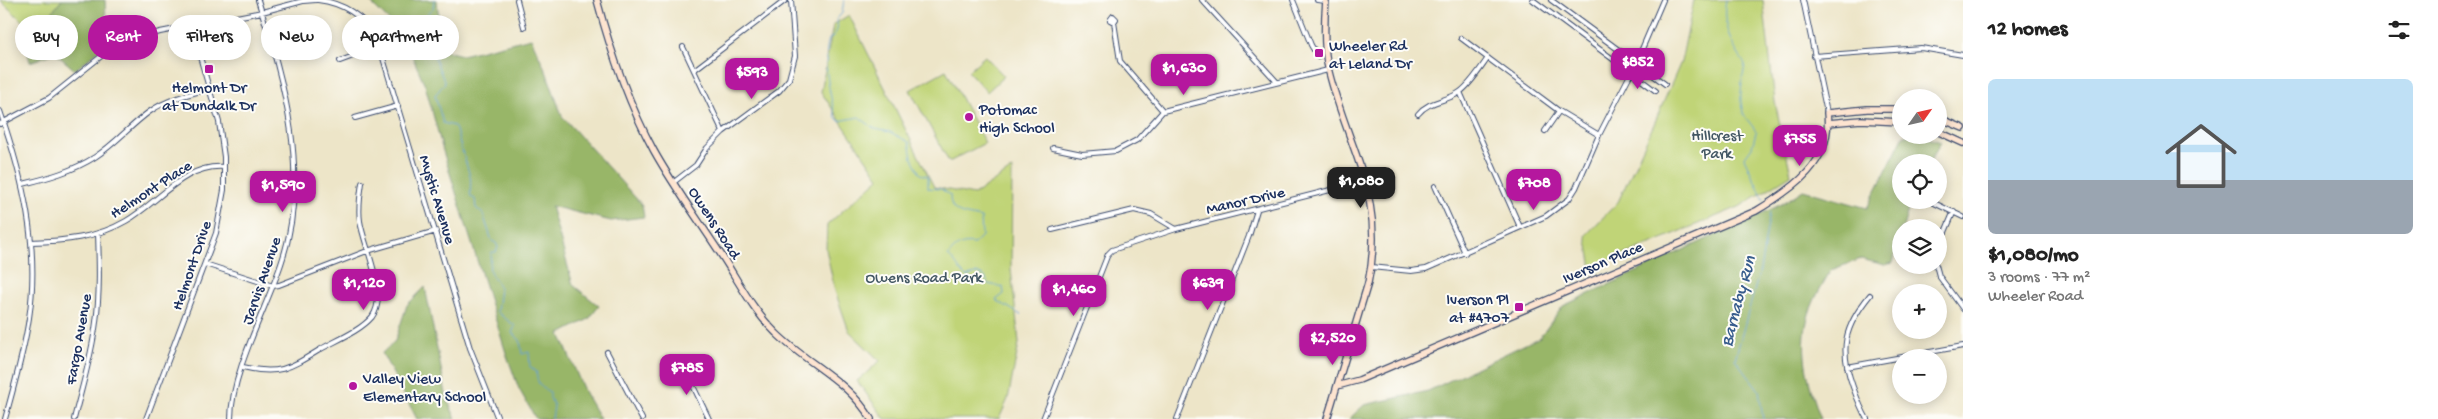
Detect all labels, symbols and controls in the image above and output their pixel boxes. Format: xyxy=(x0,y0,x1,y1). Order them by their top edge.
chip: Buy xyxy=(15,15,78,60)
chip: Rent xyxy=(88,15,158,60)
chip: Filters xyxy=(168,15,251,60)
chip: New xyxy=(261,15,332,60)
chip: Apartment xyxy=(342,15,459,60)
icon: filters xyxy=(2385,16,2413,44)
text: 12 homes xyxy=(1988,18,2067,43)
place label: Wheeler Rd at Leland Dr xyxy=(1329,38,1413,75)
marker: Wheeler Rd at Leland Dr xyxy=(1313,47,1325,59)
pin: $852 xyxy=(1608,48,1668,90)
pin: $1,630 xyxy=(1143,54,1225,96)
text: $852 xyxy=(1622,54,1654,73)
pin: $593 xyxy=(722,58,782,100)
text: $1,630 xyxy=(1162,60,1206,79)
marker: Helmont Dr at Dundalk Dr xyxy=(203,63,215,75)
text: $593 xyxy=(736,64,768,83)
place label: Helmont Dr at Dundalk Dr xyxy=(162,80,257,117)
north arrow xyxy=(1892,89,1948,144)
map controls xyxy=(1892,89,1947,404)
place label: Potomac High School xyxy=(978,102,1055,139)
marker: Potomac High School xyxy=(963,111,975,123)
icon: home xyxy=(2156,111,2246,201)
pin: $755 xyxy=(1770,124,1830,167)
park label: Hillcrest Park xyxy=(1691,128,1744,165)
text: $755 xyxy=(1784,131,1816,150)
street label: Mystic Avenue xyxy=(413,153,458,248)
button: locate xyxy=(1892,154,1947,209)
street label: Helmont Place xyxy=(108,157,197,224)
pin: $1,080 xyxy=(1320,166,1402,209)
pin: $708 xyxy=(1504,168,1564,211)
pin: $1,590 xyxy=(242,170,324,213)
text: $1,080 xyxy=(1338,173,1384,192)
text: $708 xyxy=(1517,175,1551,194)
text: $1,590 xyxy=(261,177,305,196)
street label: Owens Road xyxy=(683,184,744,265)
street label: Manor Drive xyxy=(1205,184,1288,221)
street label: Helmont Drive xyxy=(169,218,218,313)
button: layers xyxy=(1892,219,1947,274)
street label: Jarvis Avenue xyxy=(239,234,287,327)
street label: Iverson Place xyxy=(1560,239,1647,290)
text: $1,080/mo xyxy=(1988,244,2079,269)
water label: Barnaby Run xyxy=(1717,254,1762,349)
pin: $1,120 xyxy=(323,268,405,311)
pin: $639 xyxy=(1178,268,1238,311)
text: 3 rooms · 77 m² xyxy=(1988,269,2090,288)
park label: Owens Road Park xyxy=(866,270,984,289)
pin: $1,460 xyxy=(1033,274,1115,317)
text: $1,120 xyxy=(343,275,385,294)
text: $639 xyxy=(1192,275,1224,294)
text: $1,460 xyxy=(1052,281,1096,300)
button: + xyxy=(1892,284,1947,339)
text: Wheeler Road xyxy=(1988,288,2083,307)
street label: Fargo Avenue xyxy=(63,292,98,388)
place label: Iverson Pl at #4707 xyxy=(1446,292,1510,329)
marker: Iverson Pl at #4707 xyxy=(1513,301,1525,313)
pin: $2,520 xyxy=(1292,324,1374,366)
text: $2,520 xyxy=(1310,330,1356,349)
button: − xyxy=(1892,349,1947,404)
pin: $785 xyxy=(657,354,717,396)
text: $785 xyxy=(671,360,703,379)
place label: Valley View Elementary School xyxy=(362,371,486,408)
marker: Valley View Elementary School xyxy=(347,380,359,392)

